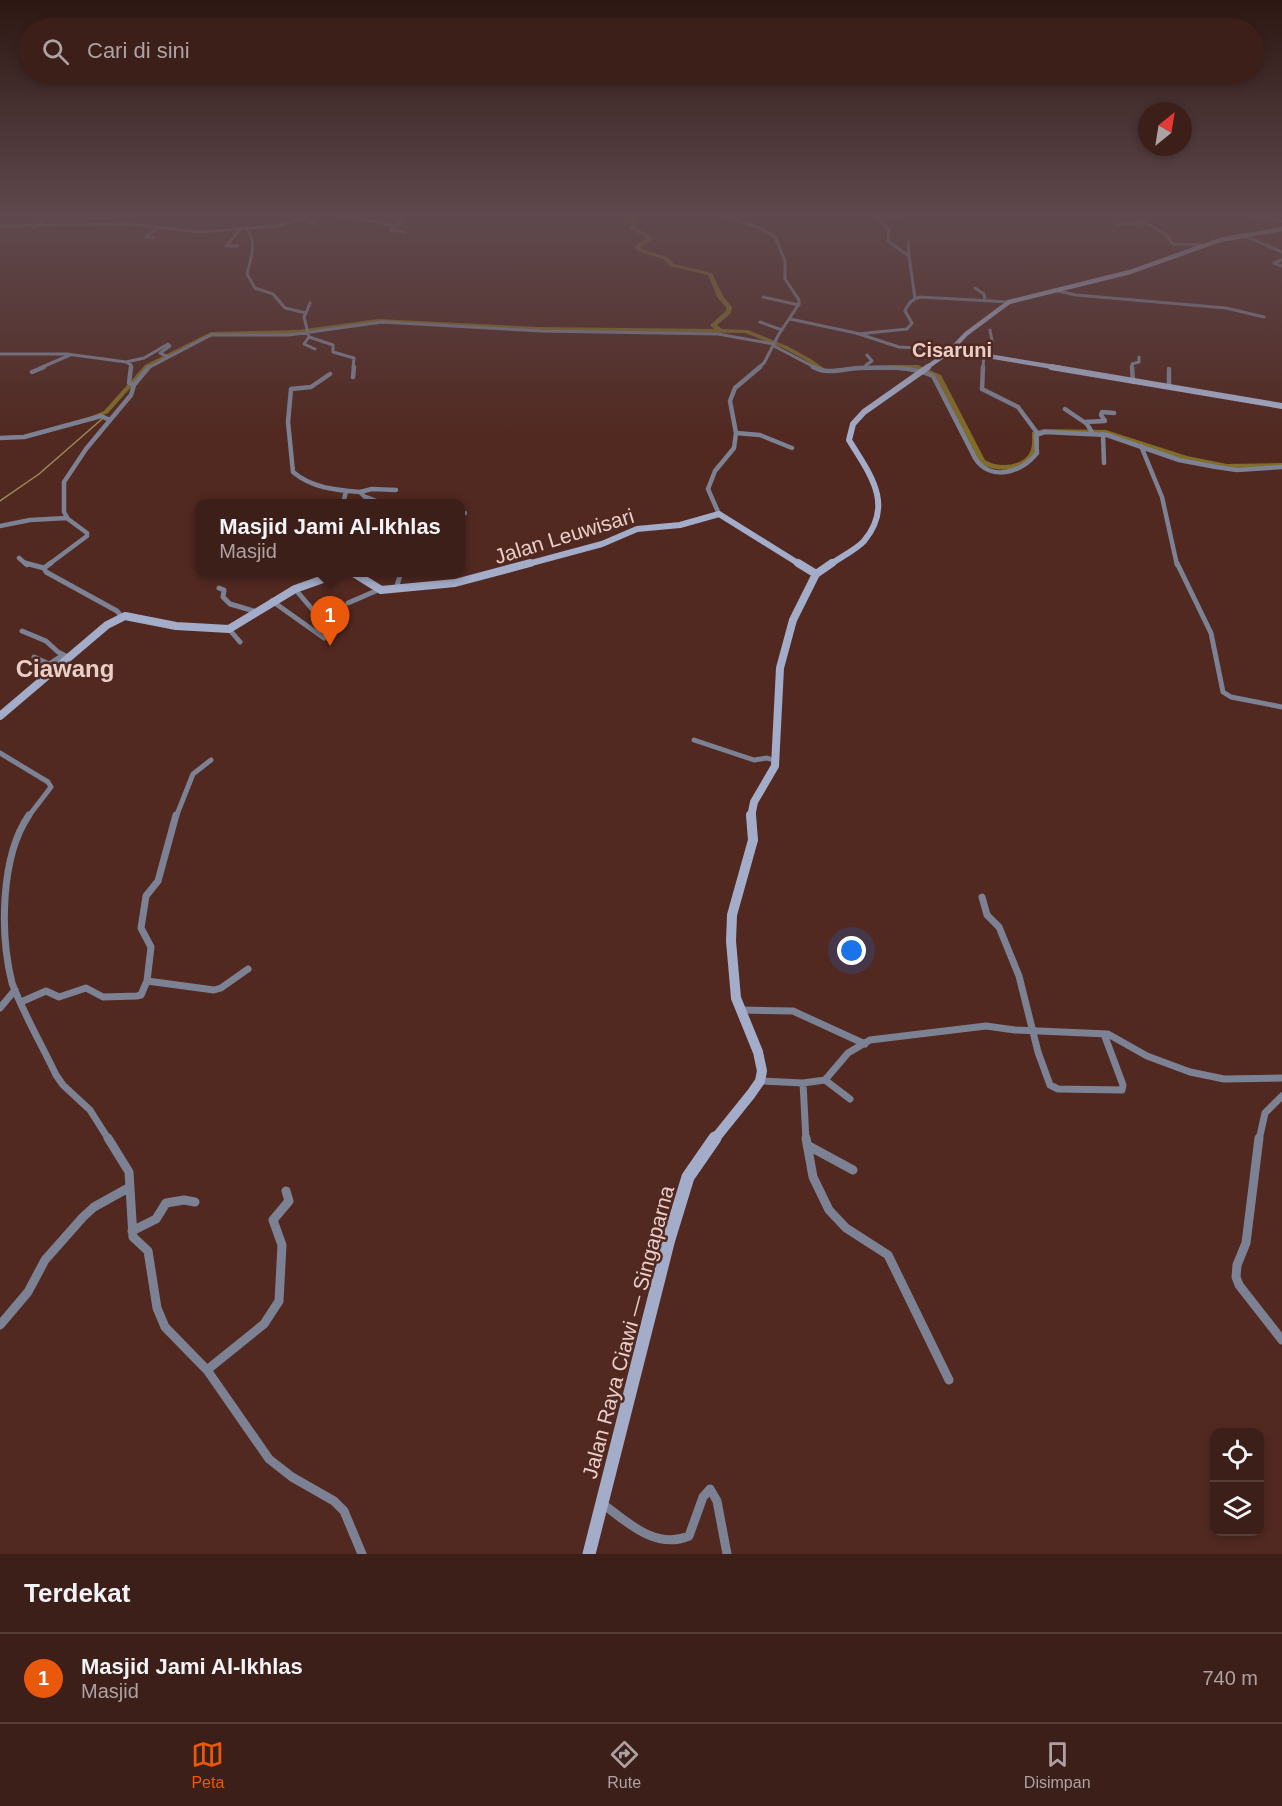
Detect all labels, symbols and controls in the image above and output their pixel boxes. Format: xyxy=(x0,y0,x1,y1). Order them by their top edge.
search box xyxy=(18,18,1264,84)
icon: search xyxy=(39,35,72,68)
text: Cari di sini xyxy=(87,38,190,63)
north arrow xyxy=(1138,102,1192,156)
district label: Cisaruni xyxy=(912,339,992,361)
popup xyxy=(195,499,465,577)
street label: Jalan Leuwisari xyxy=(491,504,637,568)
text: Masjid Jami Al-Ikhlas xyxy=(219,514,441,539)
text: Masjid xyxy=(219,540,277,562)
pin: 1 xyxy=(310,596,350,646)
district label: Ciawang xyxy=(16,655,114,682)
your location xyxy=(837,936,866,965)
street label: Jalan Raya Ciawi — Singaparna xyxy=(578,1183,678,1481)
map controls xyxy=(1210,1428,1264,1536)
button: locate xyxy=(1210,1428,1264,1482)
button: layers xyxy=(1210,1482,1264,1536)
text: Terdekat xyxy=(24,1578,130,1608)
text: Masjid Jami Al-Ikhlas xyxy=(81,1654,303,1679)
text: 1 xyxy=(38,1667,49,1689)
text: 740 m xyxy=(1202,1667,1258,1689)
text: Masjid xyxy=(81,1680,139,1702)
tab: Peta xyxy=(191,1738,224,1792)
tab: Rute xyxy=(607,1738,641,1792)
tab: Disimpan xyxy=(1024,1738,1091,1792)

